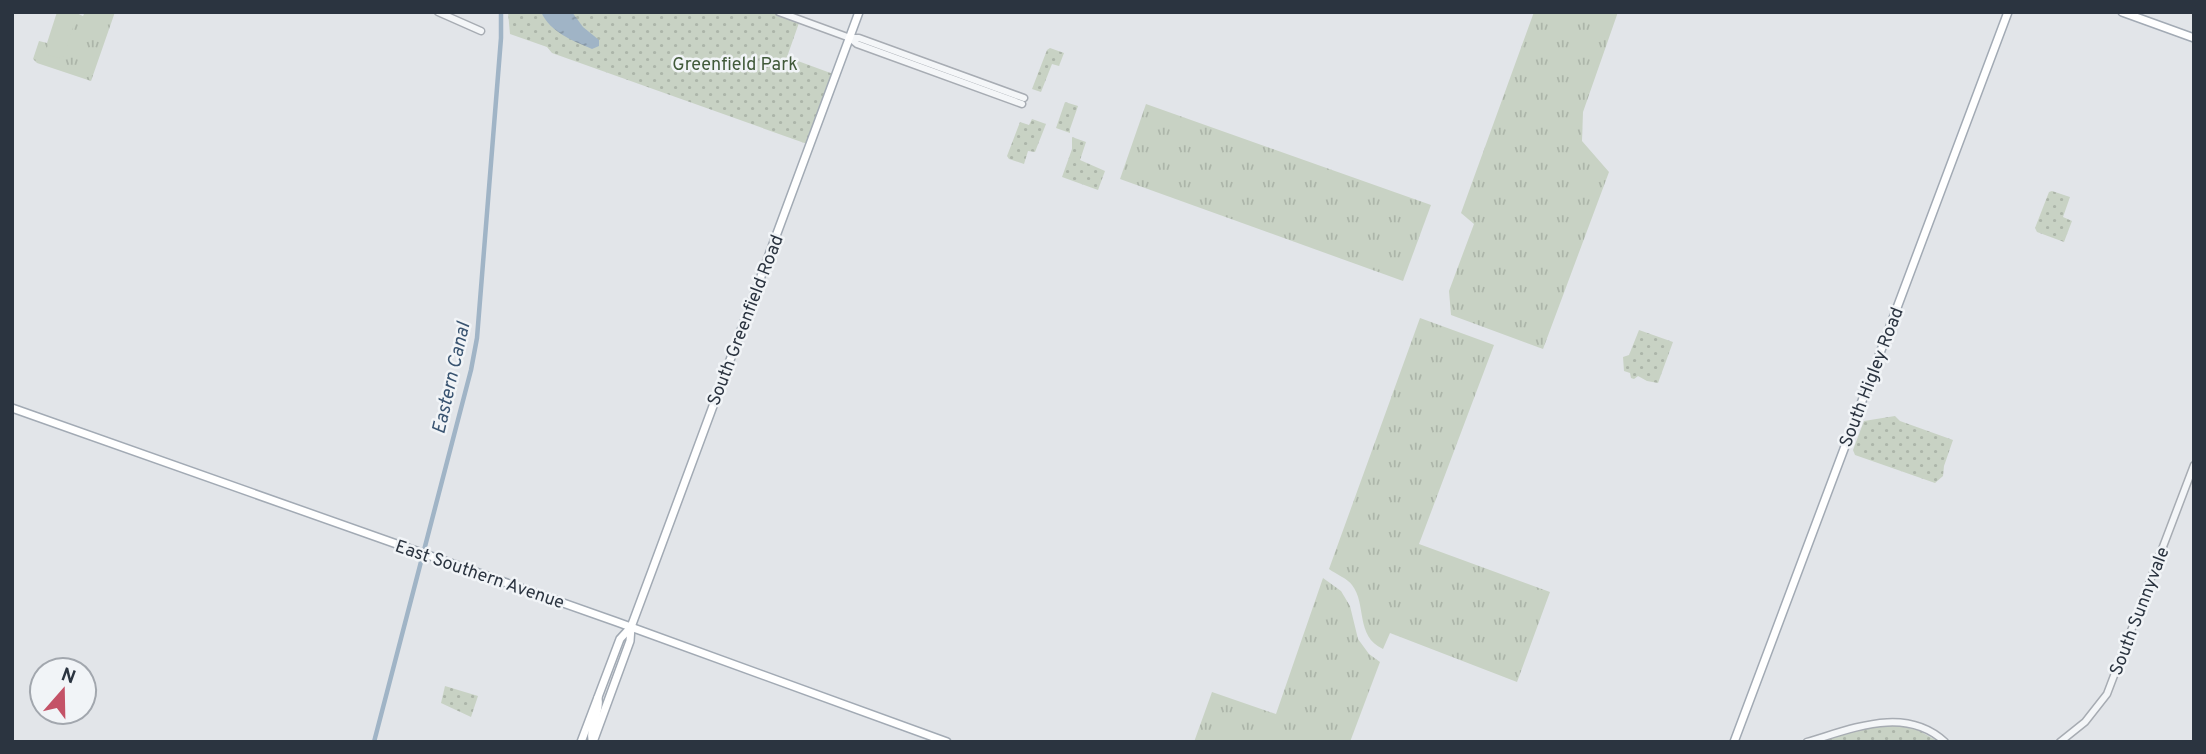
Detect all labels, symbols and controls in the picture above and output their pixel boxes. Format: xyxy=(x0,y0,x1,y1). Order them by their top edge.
park label: Greenfield Park xyxy=(672,54,798,77)
street label: South Greenfield Road xyxy=(703,232,790,409)
street label: South Higley Road xyxy=(1835,304,1910,451)
water label: Eastern Canal xyxy=(427,319,477,437)
street label: East Southern Avenue xyxy=(392,536,567,615)
street label: South Sunnyvale xyxy=(2105,544,2175,679)
north arrow xyxy=(28,656,98,726)
text: N xyxy=(58,663,79,691)

